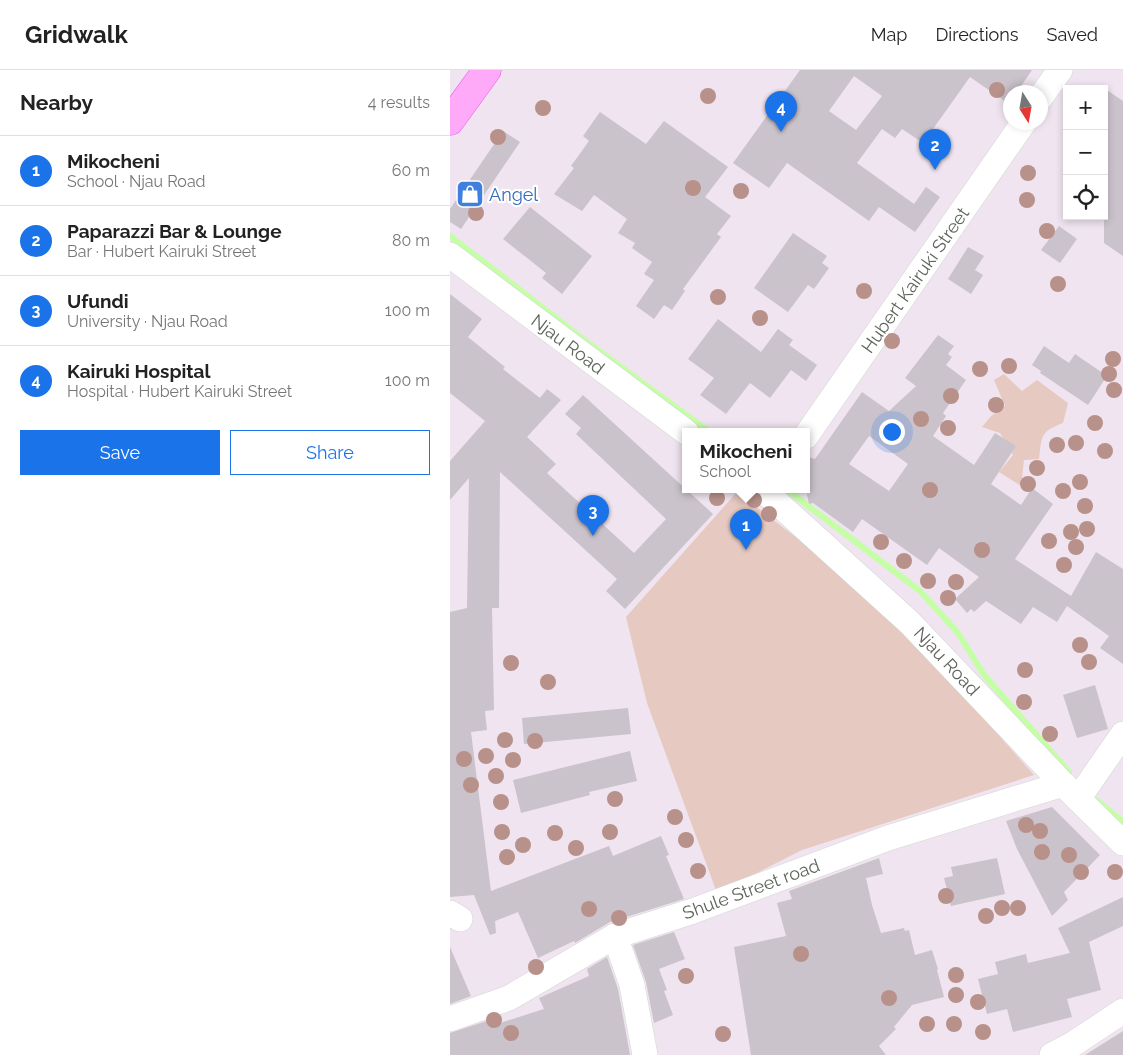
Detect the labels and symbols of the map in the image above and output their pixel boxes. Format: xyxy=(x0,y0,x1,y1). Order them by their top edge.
north arrow xyxy=(1003,85,1048,130)
pin: 4 xyxy=(765,91,797,132)
pin: 2 xyxy=(919,129,951,170)
shop icon: Angel xyxy=(455,179,485,209)
place label: Angel xyxy=(489,184,538,205)
street label: Hubert Kairuki Street xyxy=(857,203,973,357)
street label: Njau Road xyxy=(527,310,609,378)
your location xyxy=(879,419,905,445)
pin: 3 xyxy=(577,495,609,536)
pin: 1 xyxy=(730,509,762,550)
street label: Njau Road xyxy=(910,622,984,700)
street label: Shule Street road xyxy=(680,854,822,924)

